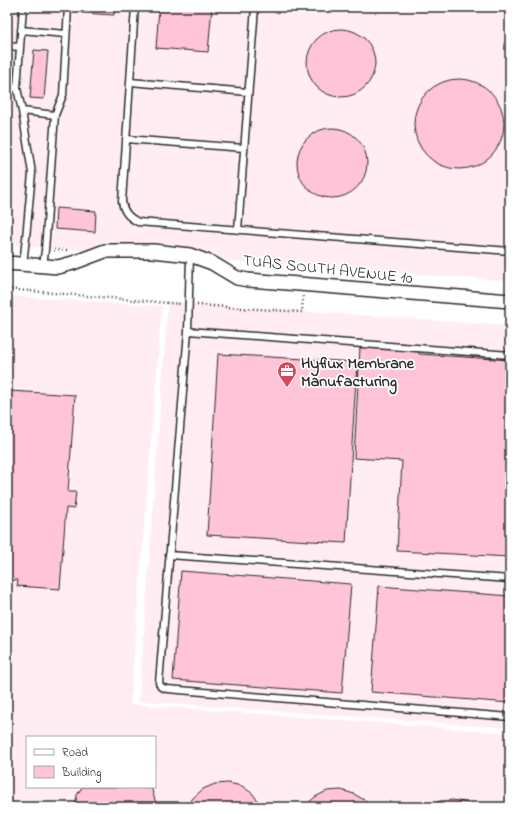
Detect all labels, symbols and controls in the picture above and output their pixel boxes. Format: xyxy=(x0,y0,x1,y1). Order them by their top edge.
street label: TUAS SOUTH AVENUE 10 xyxy=(242,249,414,291)
place label: Hyflux Membrane Manufacturing xyxy=(301,352,415,395)
office icon: Hyflux Membrane Manufacturing xyxy=(276,360,298,388)
legend xyxy=(26,736,156,788)
text: Road xyxy=(62,744,88,762)
text: Building xyxy=(61,764,101,783)

